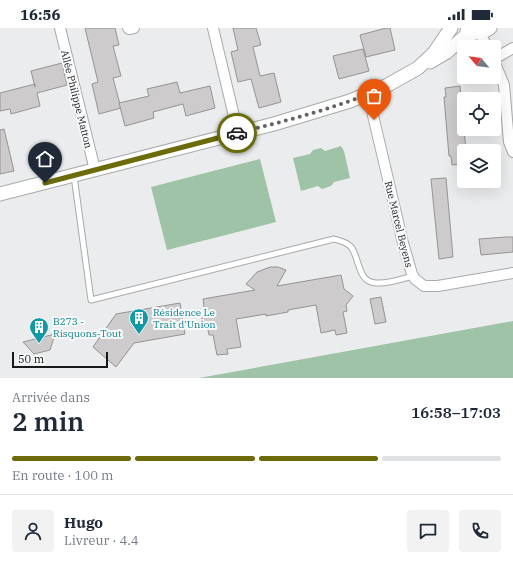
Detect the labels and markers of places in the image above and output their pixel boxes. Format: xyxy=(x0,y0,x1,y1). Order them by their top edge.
pin xyxy=(357,79,391,120)
pin xyxy=(28,142,62,183)
place label: Résidence Le Trait d’Union xyxy=(153,306,216,331)
building icon: Résidence Le Trait d’Union xyxy=(128,307,150,335)
place label: B273 - Risquons-Tout xyxy=(53,315,122,340)
building icon: B273 - Risquons-Tout xyxy=(28,316,50,344)

